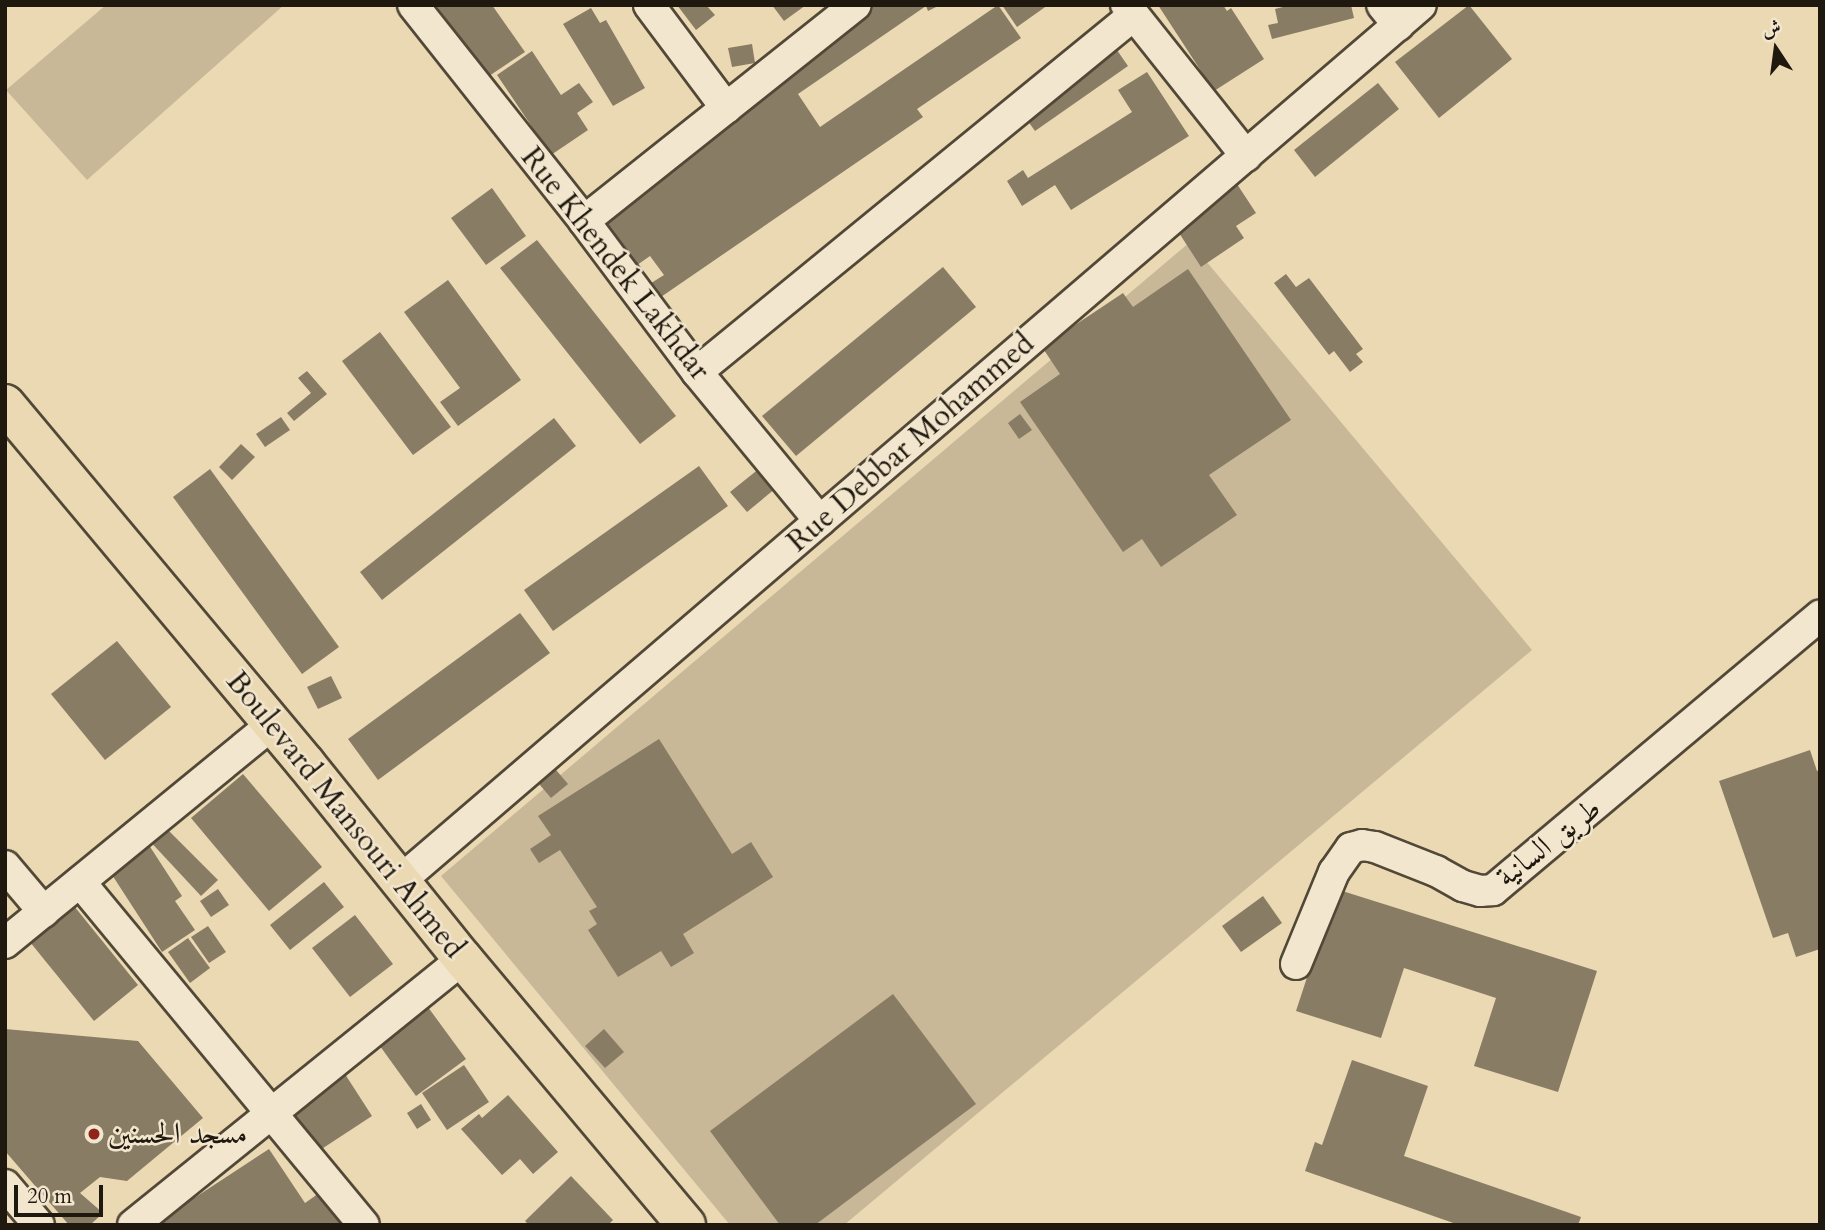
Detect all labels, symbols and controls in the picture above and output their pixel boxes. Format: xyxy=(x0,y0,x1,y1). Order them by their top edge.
north arrow xyxy=(1741,14,1811,84)
text: ش xyxy=(1759,14,1783,43)
street label: Rue Khendek Lakhdar xyxy=(513,140,717,388)
street label: Rue Debbar Mohammed xyxy=(780,326,1042,560)
street label: Boulevard Mansouri Ahmed xyxy=(218,664,472,966)
street label: طريق السانية xyxy=(1489,791,1609,895)
place label: مسجد الحسنين xyxy=(108,1116,248,1152)
marker: مسجد الحسنين xyxy=(86,1126,102,1142)
scale bar xyxy=(18,1170,107,1214)
text: 20 m xyxy=(27,1182,72,1211)

